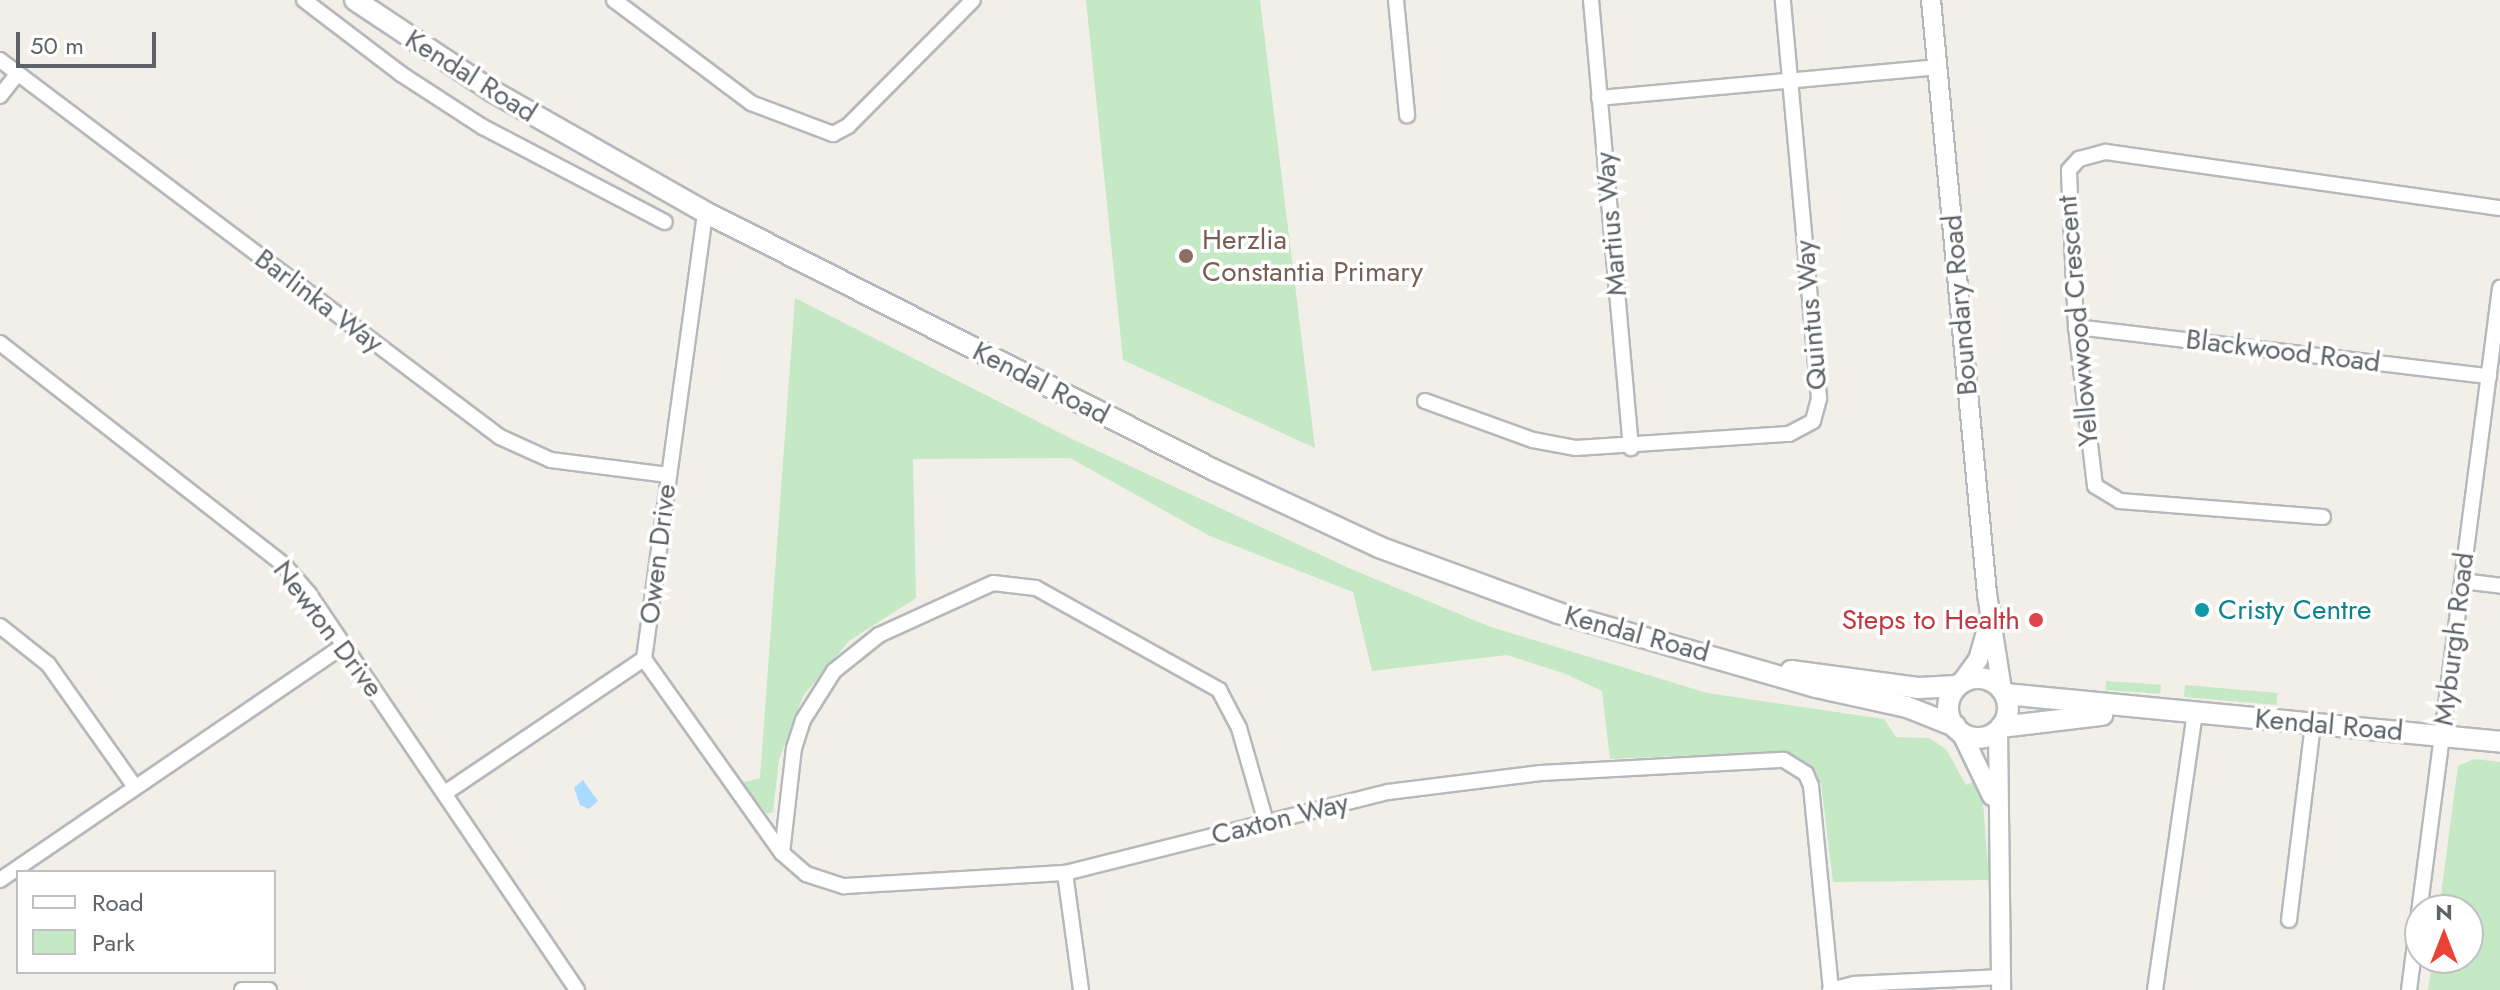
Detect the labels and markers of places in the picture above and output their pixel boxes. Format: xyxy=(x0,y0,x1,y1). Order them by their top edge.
place label: Herzlia Constantia Primary xyxy=(1202,223,1423,289)
marker: Herzlia Constantia Primary xyxy=(1177,247,1195,265)
place label: Cristy Centre xyxy=(2218,593,2371,627)
marker: Cristy Centre xyxy=(2193,601,2211,619)
place label: Steps to Health xyxy=(1842,603,2020,637)
marker: Steps to Health xyxy=(2027,611,2045,629)

